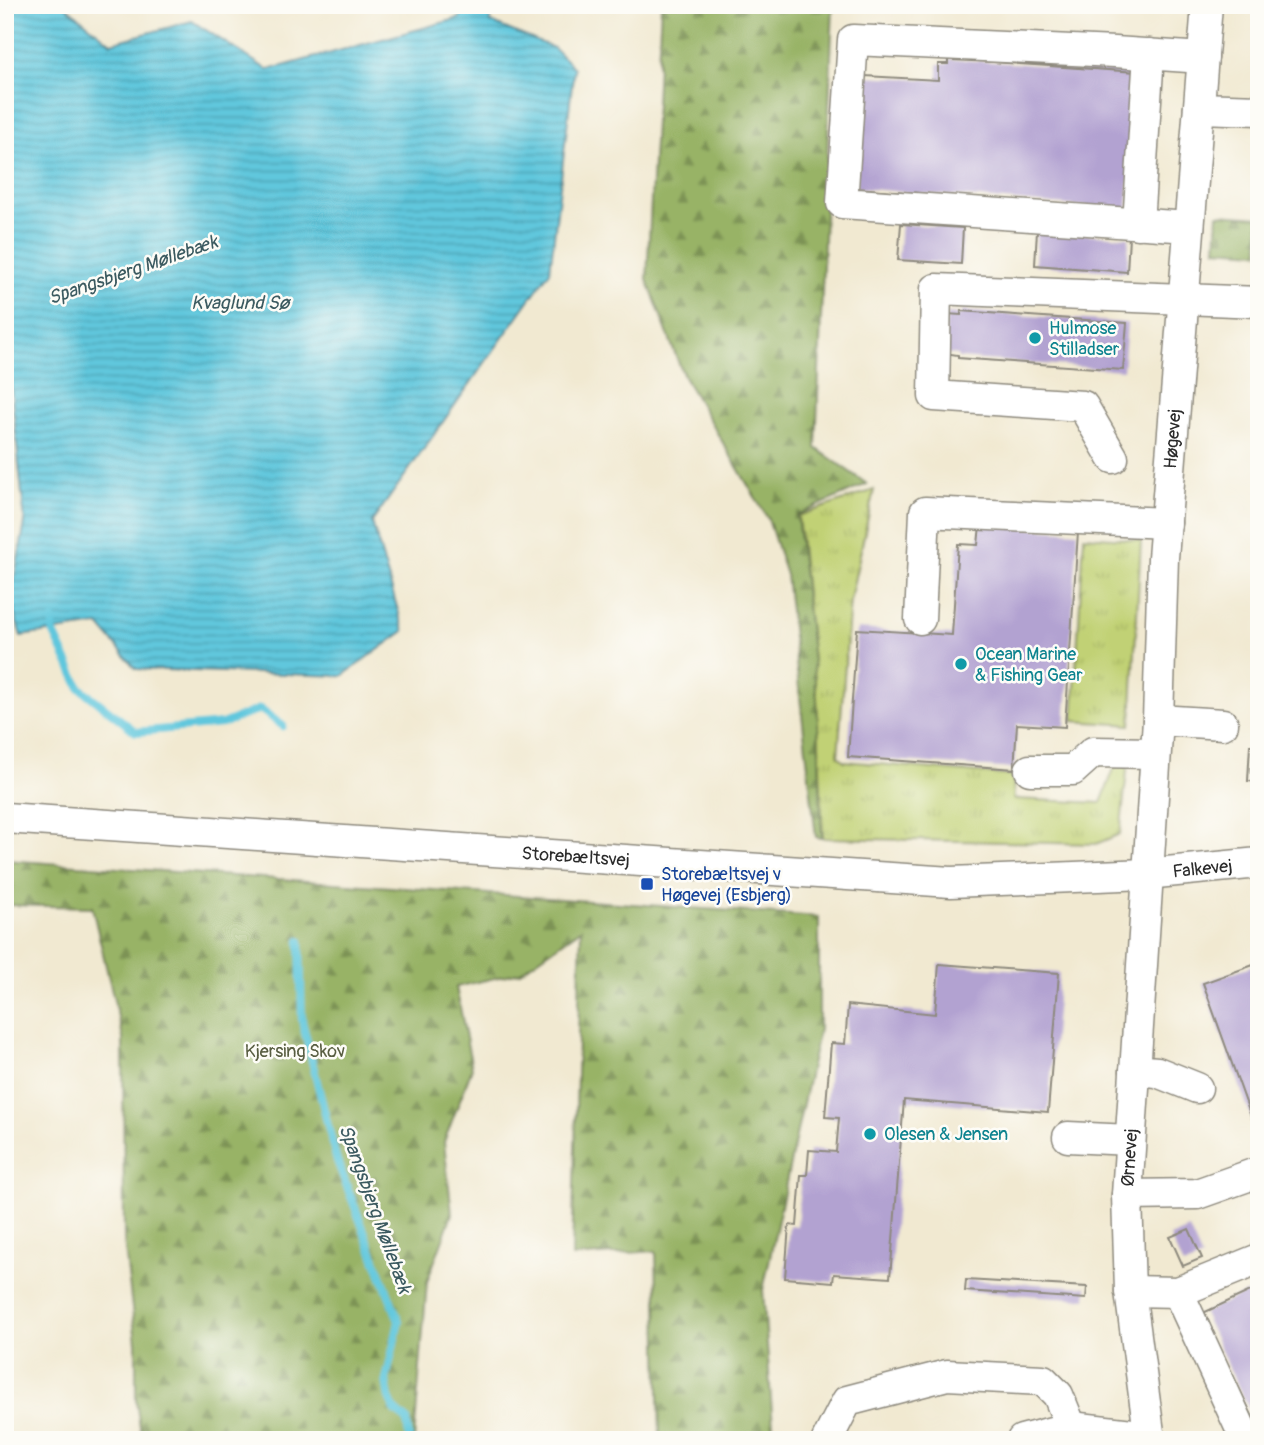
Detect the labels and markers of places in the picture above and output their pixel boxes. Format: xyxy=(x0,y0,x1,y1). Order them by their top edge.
place label: Hulmose Stilladser xyxy=(1049,317,1120,361)
marker: Hulmose Stilladser xyxy=(1027,330,1043,346)
place label: Ocean Marine & Fishing Gear xyxy=(975,643,1083,687)
marker: Ocean Marine & Fishing Gear xyxy=(953,656,969,672)
place label: Storebæltsvej v Høgevej (Esbjerg) xyxy=(661,863,792,907)
marker: Storebæltsvej v Høgevej (Esbjerg) xyxy=(639,876,655,892)
place label: Olesen & Jensen xyxy=(884,1123,1008,1146)
marker: Olesen & Jensen xyxy=(862,1126,878,1142)

